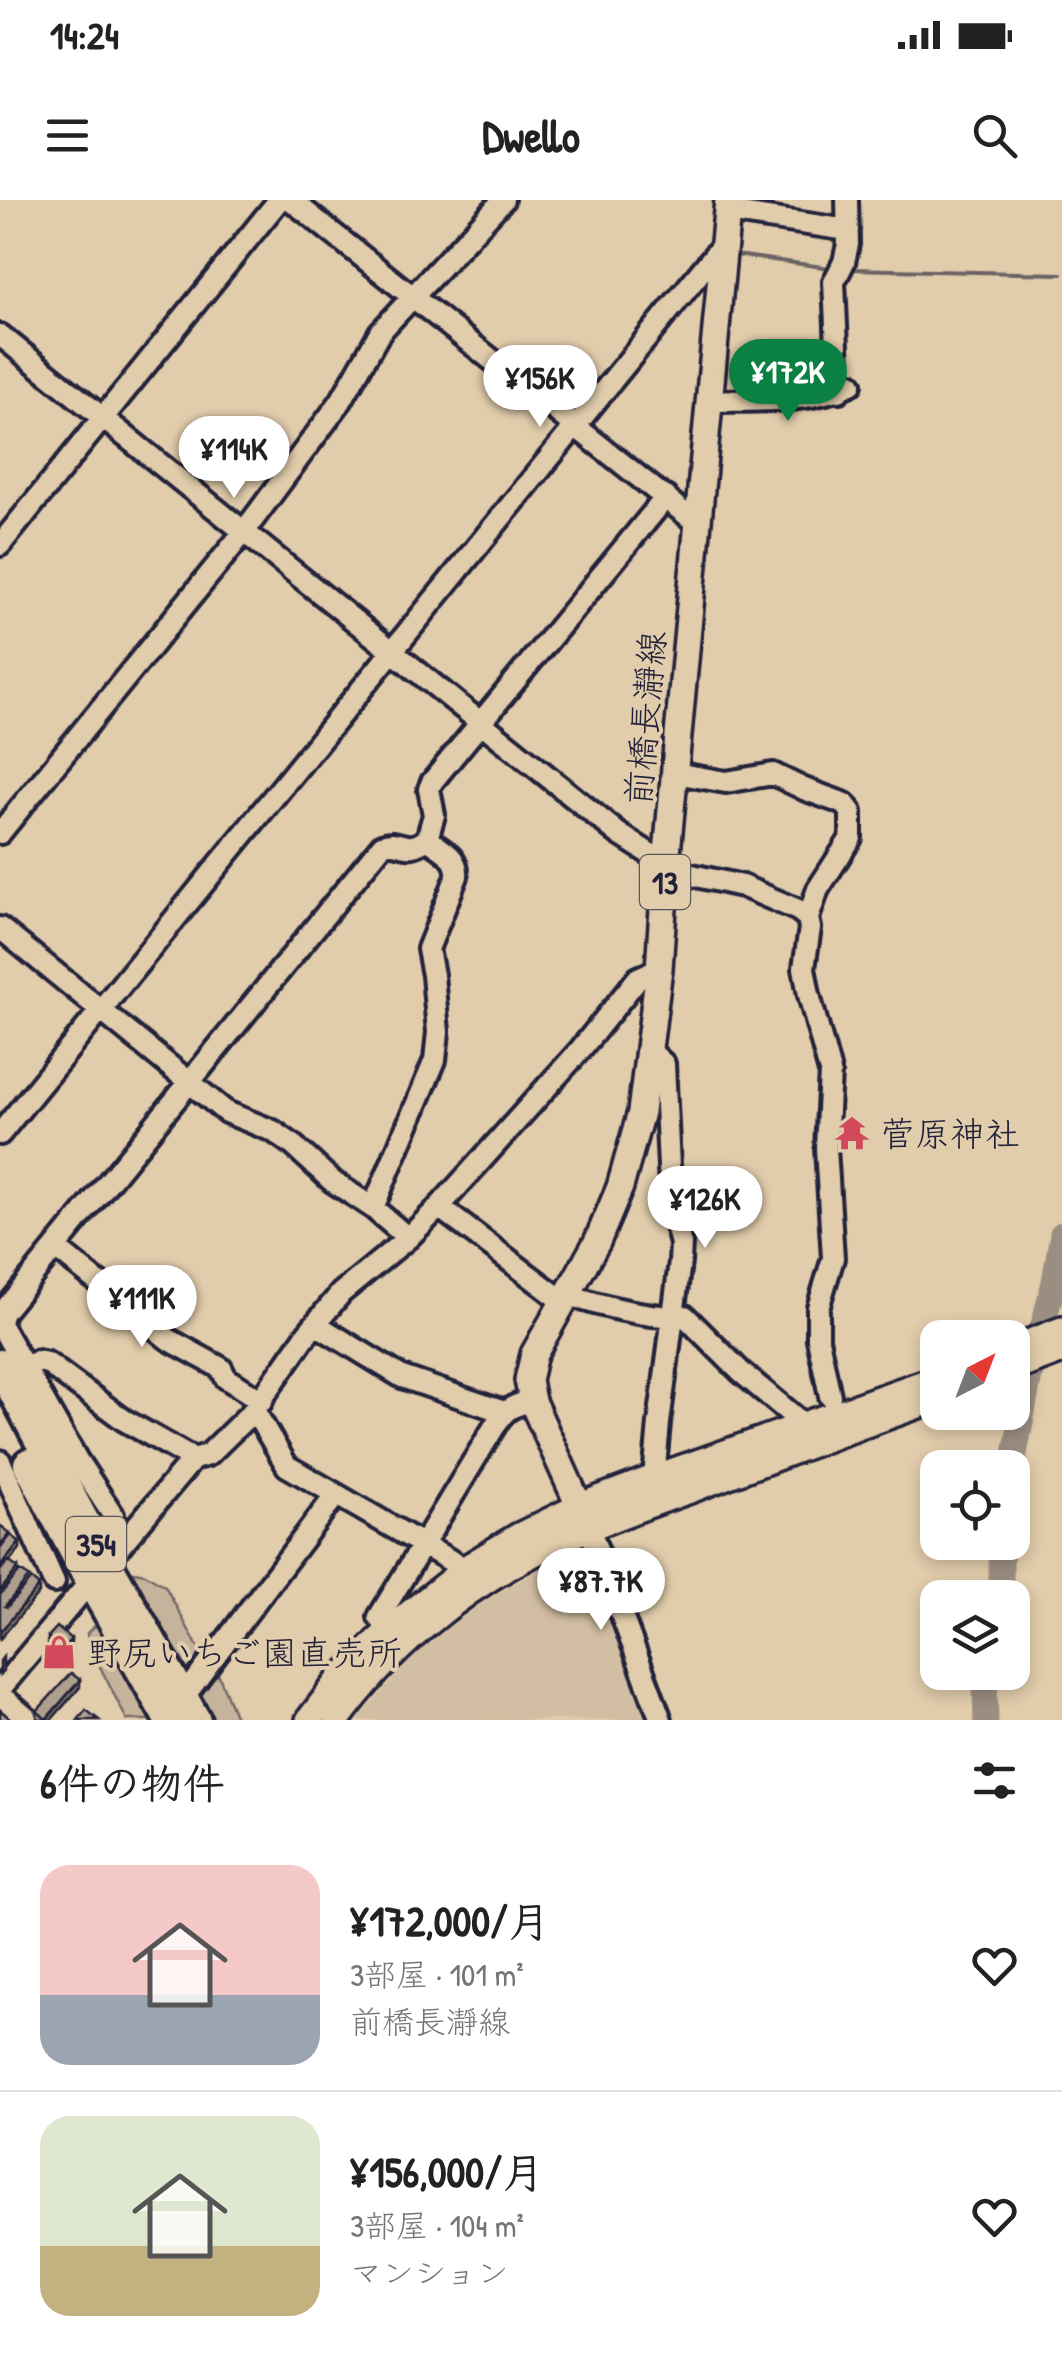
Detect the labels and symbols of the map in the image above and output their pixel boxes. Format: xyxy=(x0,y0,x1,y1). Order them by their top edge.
pin: ¥172K xyxy=(718,339,858,424)
pin: ¥156K xyxy=(470,345,610,430)
pin: ¥114K xyxy=(164,416,304,501)
street label: 前橋長瀞線 xyxy=(614,629,676,807)
road number: 13 xyxy=(640,855,690,909)
place label: 菅原神社 xyxy=(880,1110,1020,1157)
temple icon: 菅原神社 xyxy=(833,1114,871,1152)
pin: ¥126K xyxy=(635,1166,775,1251)
pin: ¥111K xyxy=(72,1265,212,1350)
north arrow xyxy=(920,1320,1030,1430)
road number: 354 xyxy=(66,1517,126,1571)
pin: ¥87.7K xyxy=(520,1548,682,1633)
place label: 野尻いちご園直売所 xyxy=(87,1629,402,1676)
shop icon: 野尻いちご園直売所 xyxy=(40,1633,78,1671)

